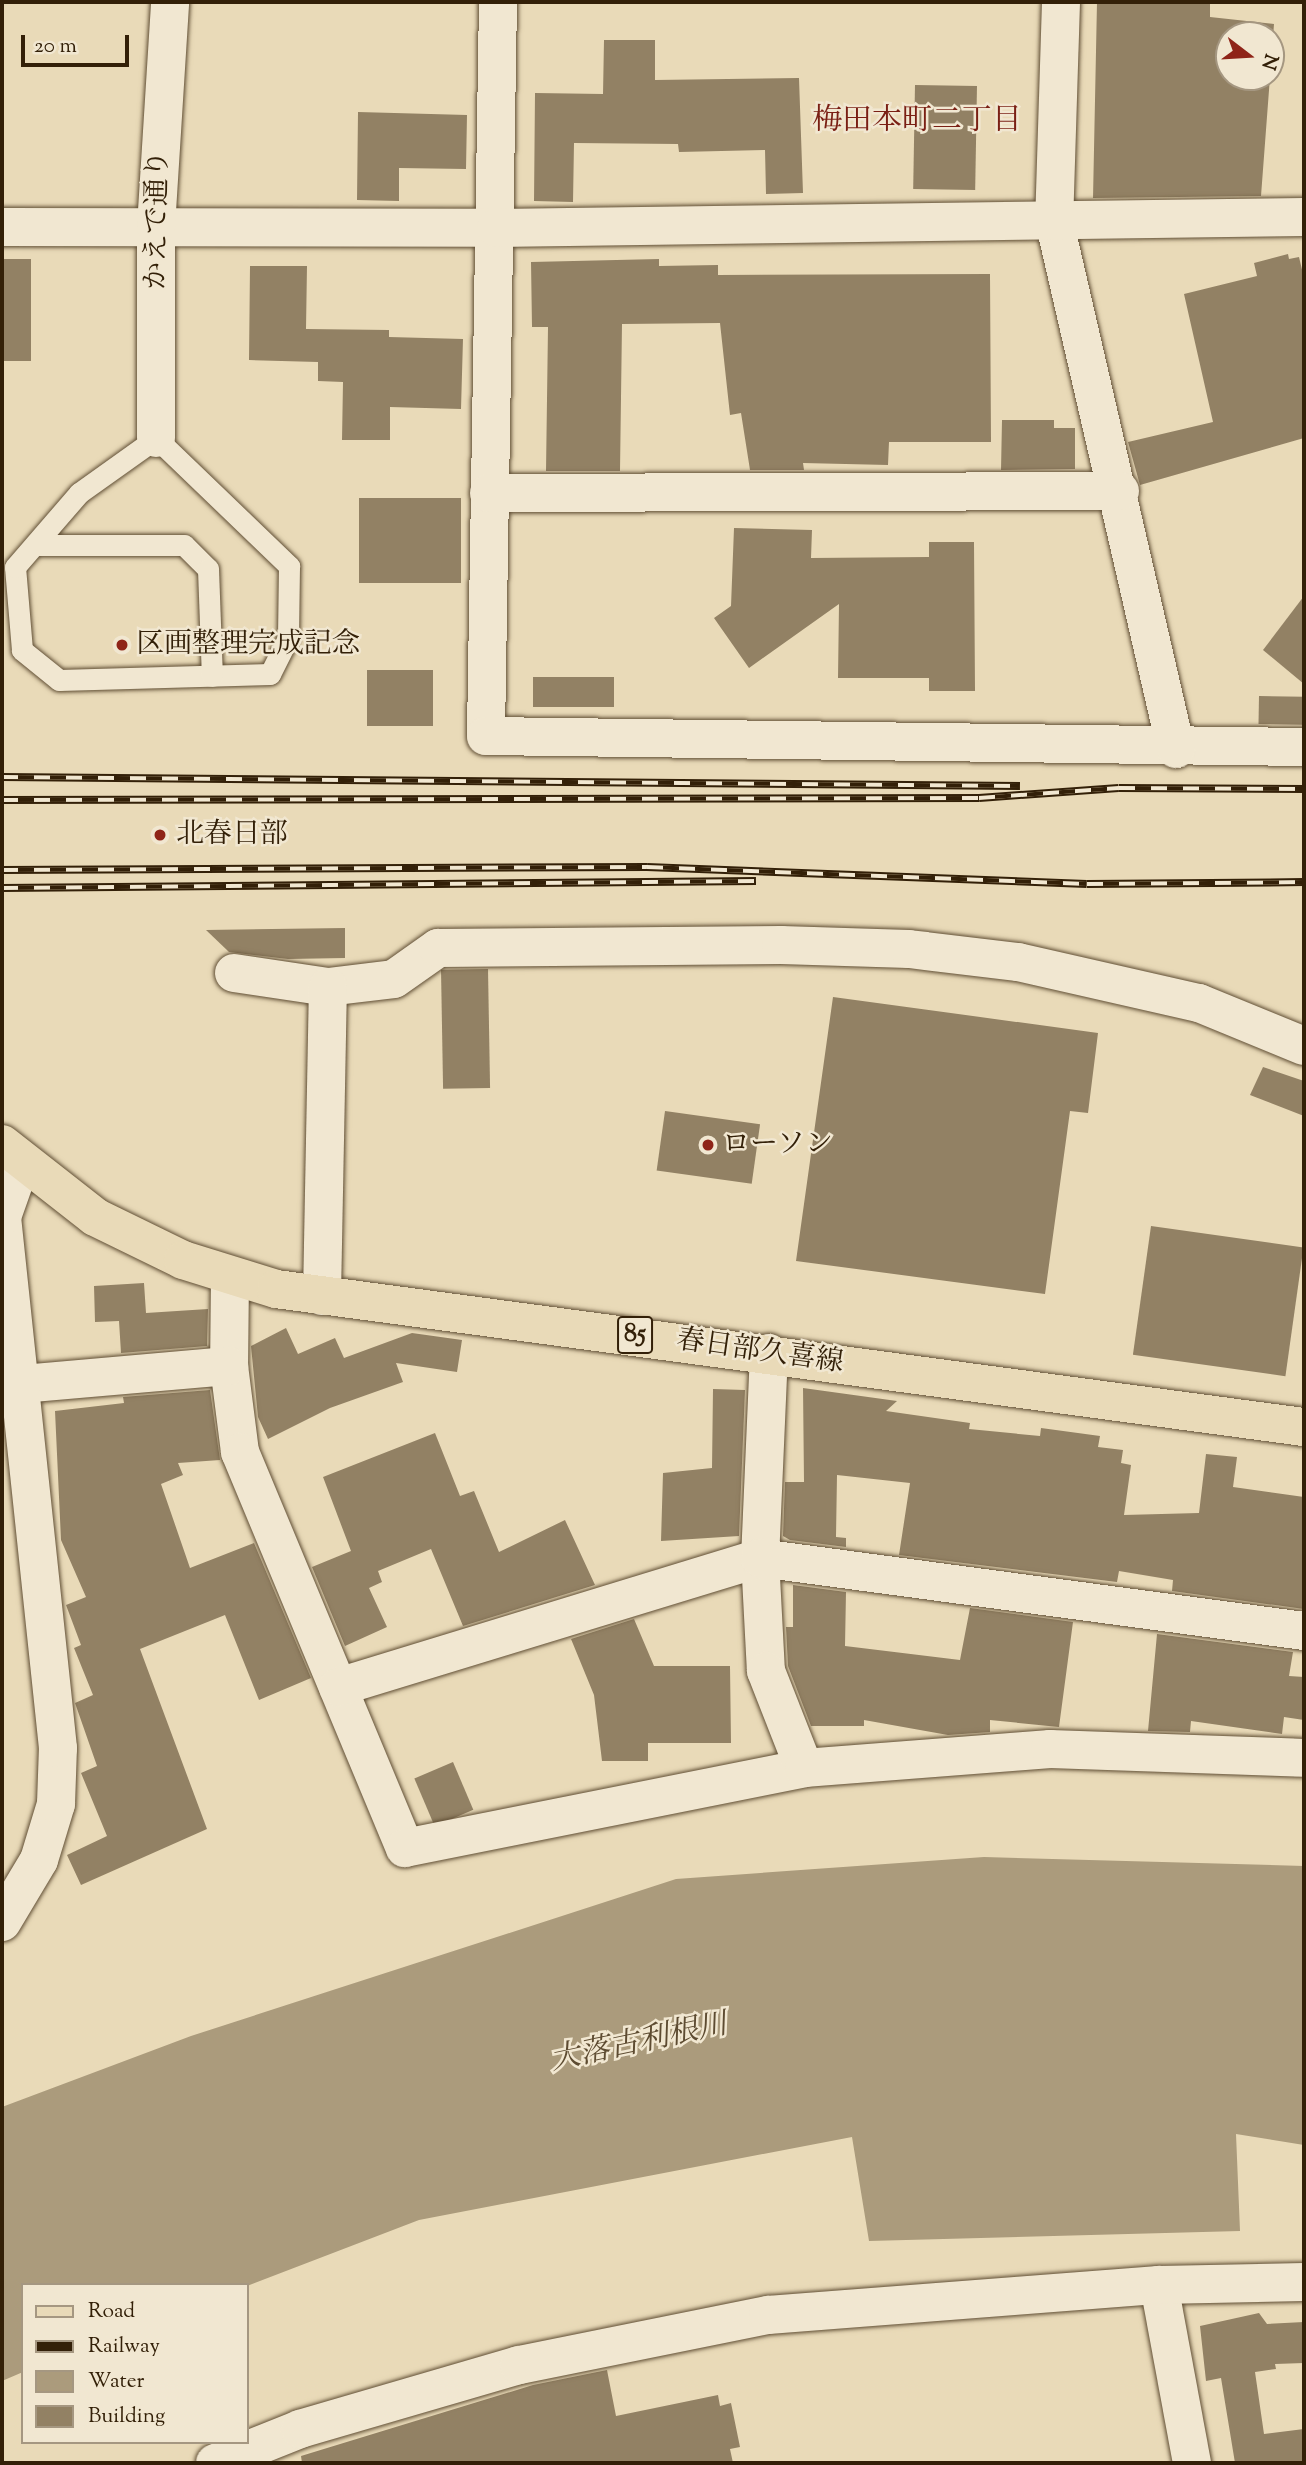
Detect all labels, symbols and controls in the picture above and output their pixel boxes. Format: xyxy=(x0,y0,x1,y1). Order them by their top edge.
scale bar xyxy=(24,21,133,65)
north arrow xyxy=(1215,21,1285,91)
text: 20 m xyxy=(34,32,77,62)
text: N xyxy=(1254,50,1284,73)
district label: 梅田本町二丁目 xyxy=(812,104,1022,140)
street label: かえで通り xyxy=(140,150,176,290)
place label: 区画整理完成記念 xyxy=(136,628,360,662)
marker: 区画整理完成記念 xyxy=(114,637,130,653)
place label: 北春日部 xyxy=(176,818,288,852)
marker: 北春日部 xyxy=(150,825,170,845)
place label: ローソン xyxy=(722,1128,834,1162)
marker: ローソン xyxy=(700,1137,716,1153)
road number: 85 xyxy=(616,1312,654,1358)
street label: 春日部久喜線 xyxy=(674,1324,846,1380)
water label: 大落古利根川 xyxy=(547,2008,731,2080)
legend xyxy=(21,2283,248,2444)
text: Road xyxy=(88,2297,135,2327)
text: Railway xyxy=(88,2332,160,2362)
text: Water xyxy=(88,2367,144,2397)
text: Building xyxy=(88,2402,165,2432)

